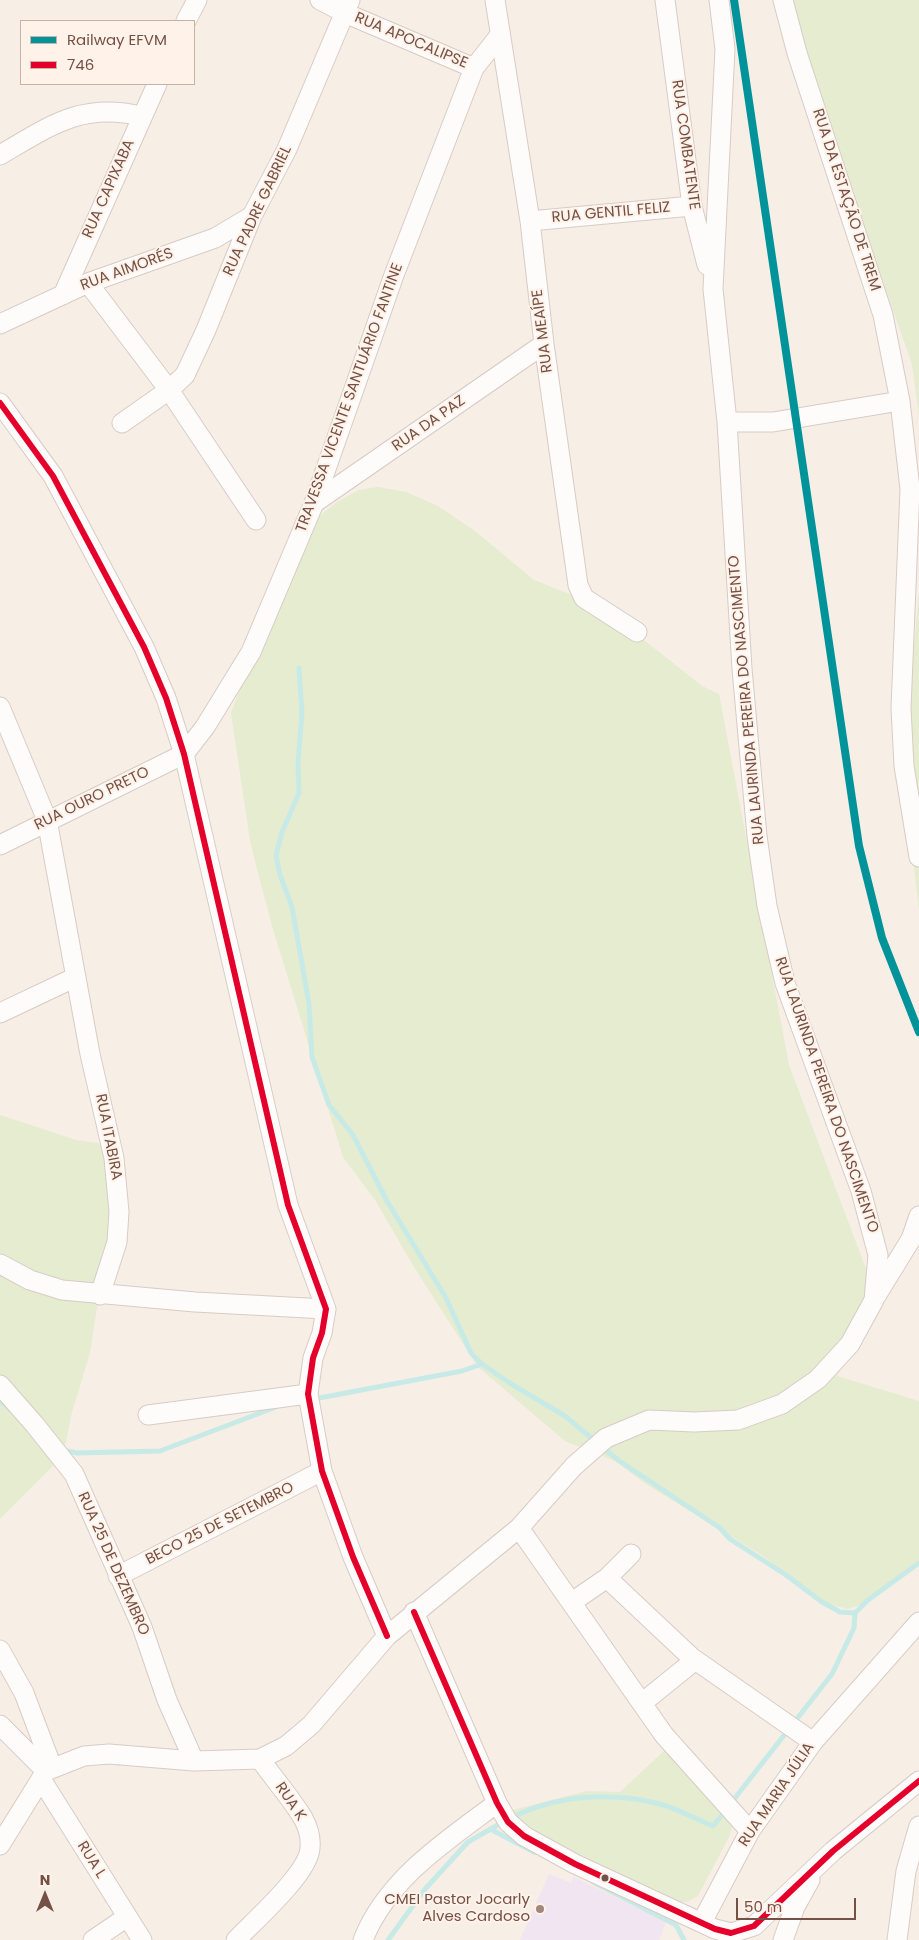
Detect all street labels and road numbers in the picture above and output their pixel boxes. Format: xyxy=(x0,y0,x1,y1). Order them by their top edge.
street label: RUA APOCALIPSE xyxy=(352,9,470,73)
street label: RUA COMBATENTE xyxy=(667,79,703,211)
street label: RUA DA ESTAÇÃO DE TREM xyxy=(808,107,884,293)
street label: RUA CAPIXABA xyxy=(79,137,139,241)
street label: RUA PADRE GABRIEL xyxy=(220,143,296,279)
street label: RUA GENTIL FELIZ xyxy=(551,199,671,227)
street label: RUA AIMORÉS xyxy=(78,245,176,295)
street label: TRAVESSA VICENTE SANTUÁRIO FANTINE xyxy=(293,261,407,535)
street label: RUA MEAÍPE xyxy=(529,288,557,374)
street label: RUA DA PAZ xyxy=(389,392,469,456)
street label: RUA LAURINDA PEREIRA DO NASCIMENTO xyxy=(725,555,769,845)
street label: RUA OURO PRETO xyxy=(32,763,152,835)
street label: RUA LAURINDA PEREIRA DO NASCIMENTO xyxy=(770,955,882,1235)
street label: RUA ITABIRA xyxy=(91,1092,125,1182)
street label: BECO 25 DE SETEMBRO xyxy=(143,1479,297,1569)
street label: RUA 25 DE DEZEMBRO xyxy=(73,1490,153,1638)
street label: RUA MARIA JÚLIA xyxy=(736,1740,818,1850)
street label: RUA K xyxy=(271,1779,309,1825)
street label: RUA L xyxy=(73,1838,109,1882)

